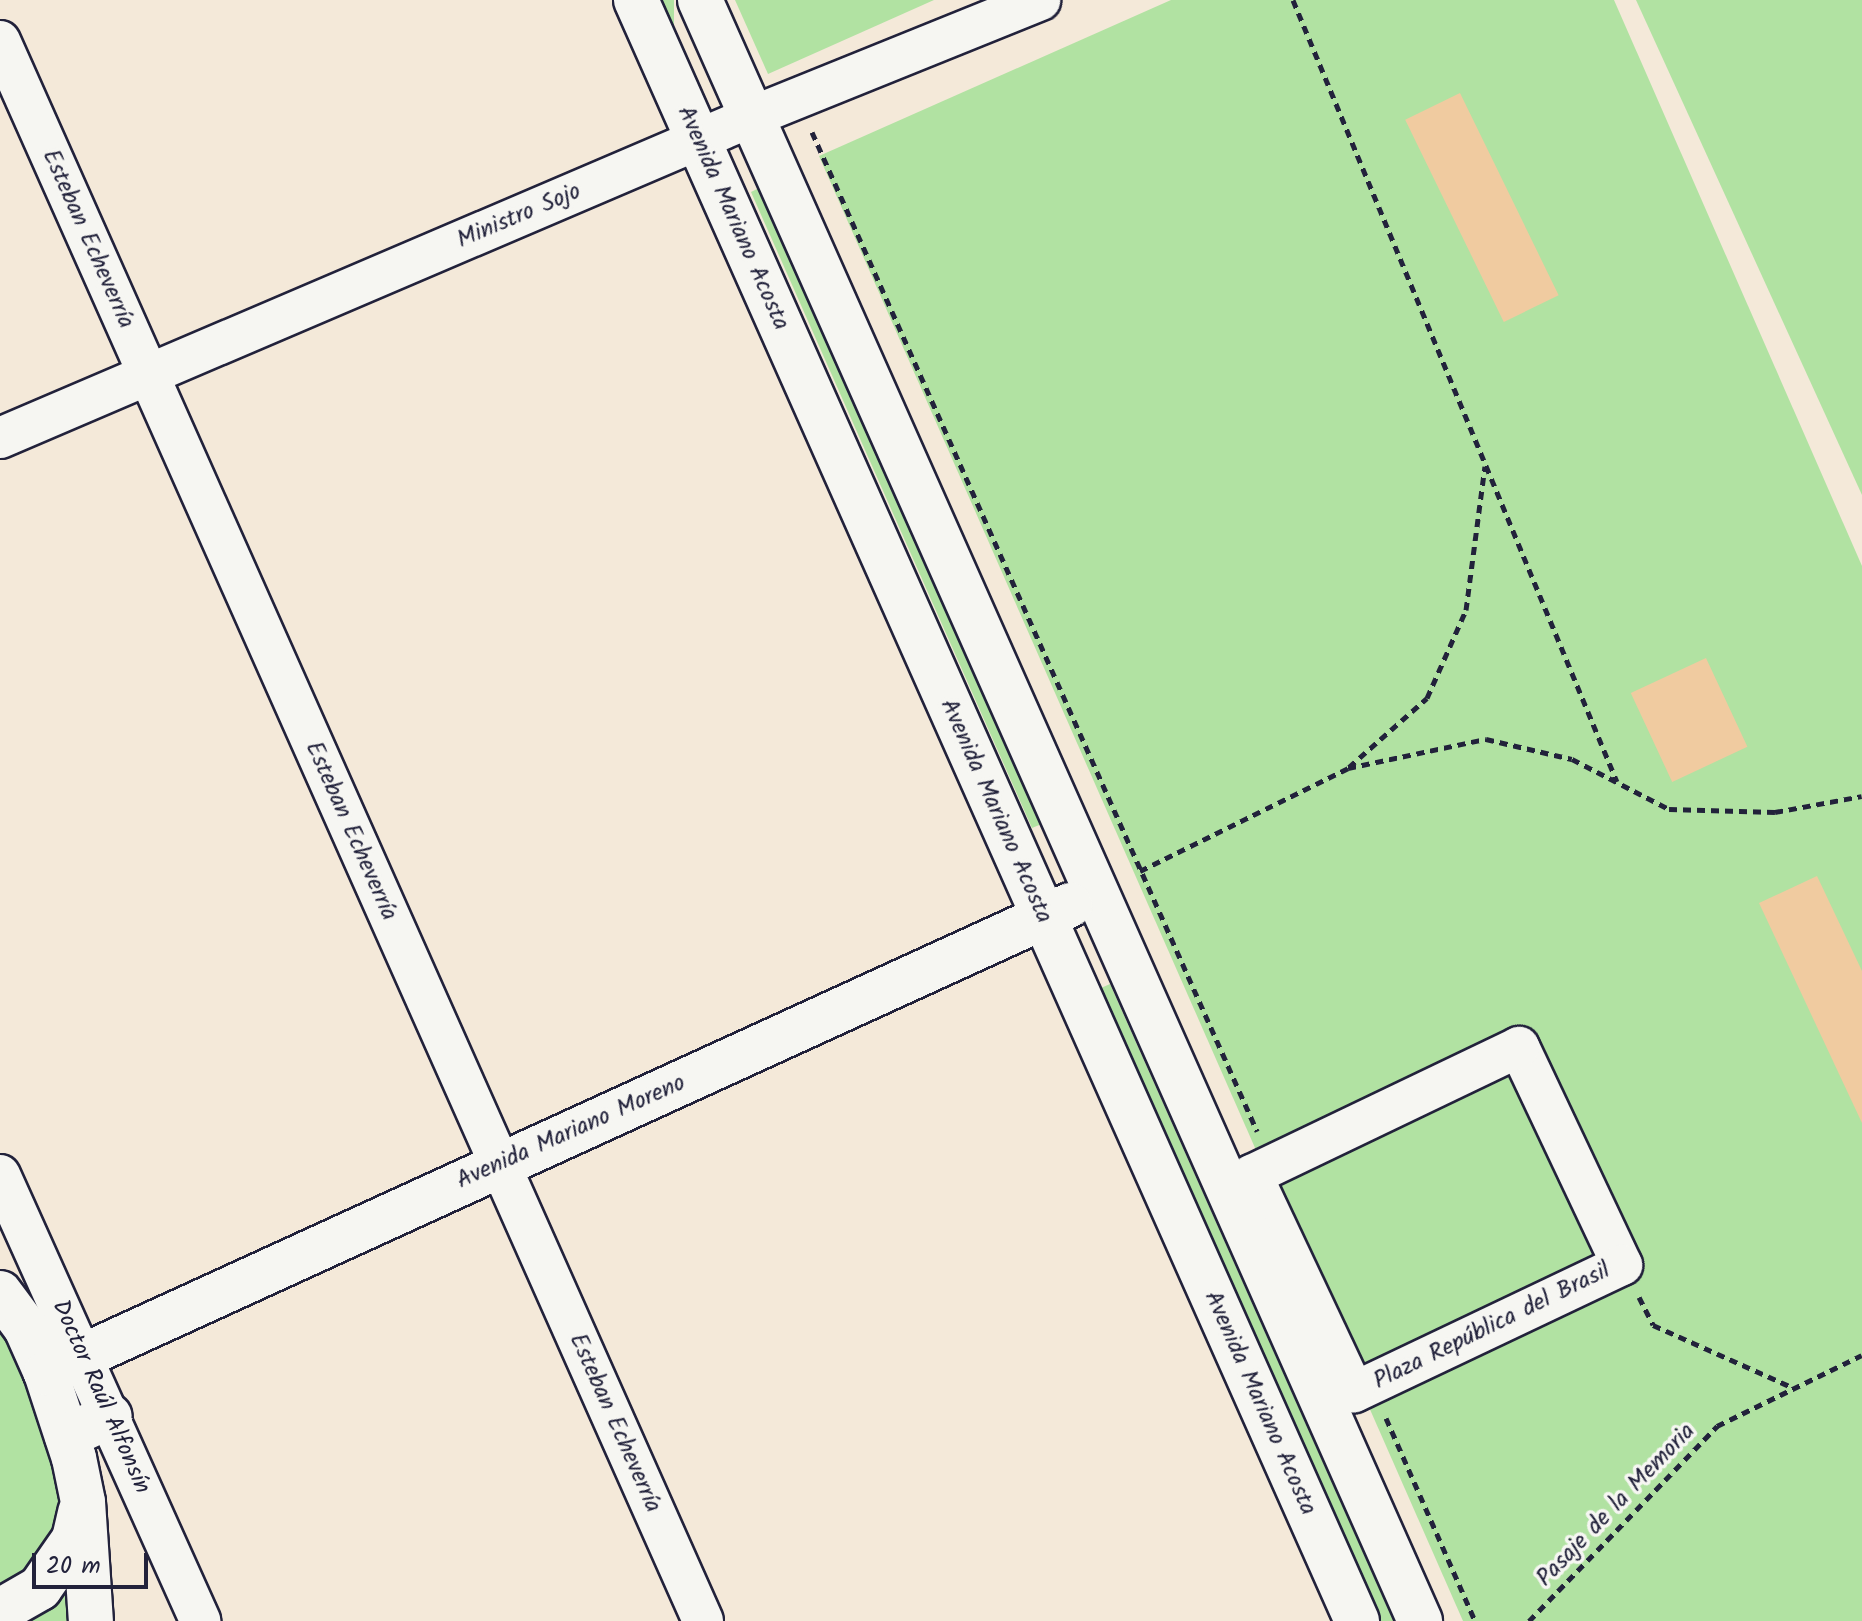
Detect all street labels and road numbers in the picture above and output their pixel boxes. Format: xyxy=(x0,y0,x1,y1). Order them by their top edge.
street label: Avenida Mariano Acosta xyxy=(671,102,795,334)
street label: Esteban Echeverría xyxy=(36,145,140,333)
street label: Ministro Sojo xyxy=(453,177,585,255)
street label: Avenida Mariano Acosta xyxy=(934,695,1058,927)
street label: Esteban Echeverría xyxy=(299,737,403,925)
street label: Avenida Mariano Moreno xyxy=(452,1069,690,1195)
street label: Plaza República del Brasil xyxy=(1369,1256,1615,1396)
street label: Avenida Mariano Acosta xyxy=(1198,1287,1322,1519)
street label: Doctor Raúl Alfonsín xyxy=(45,1296,157,1498)
street label: Esteban Echeverría xyxy=(563,1329,667,1517)
street label: Pasaje de la Memoria xyxy=(1531,1417,1701,1593)

